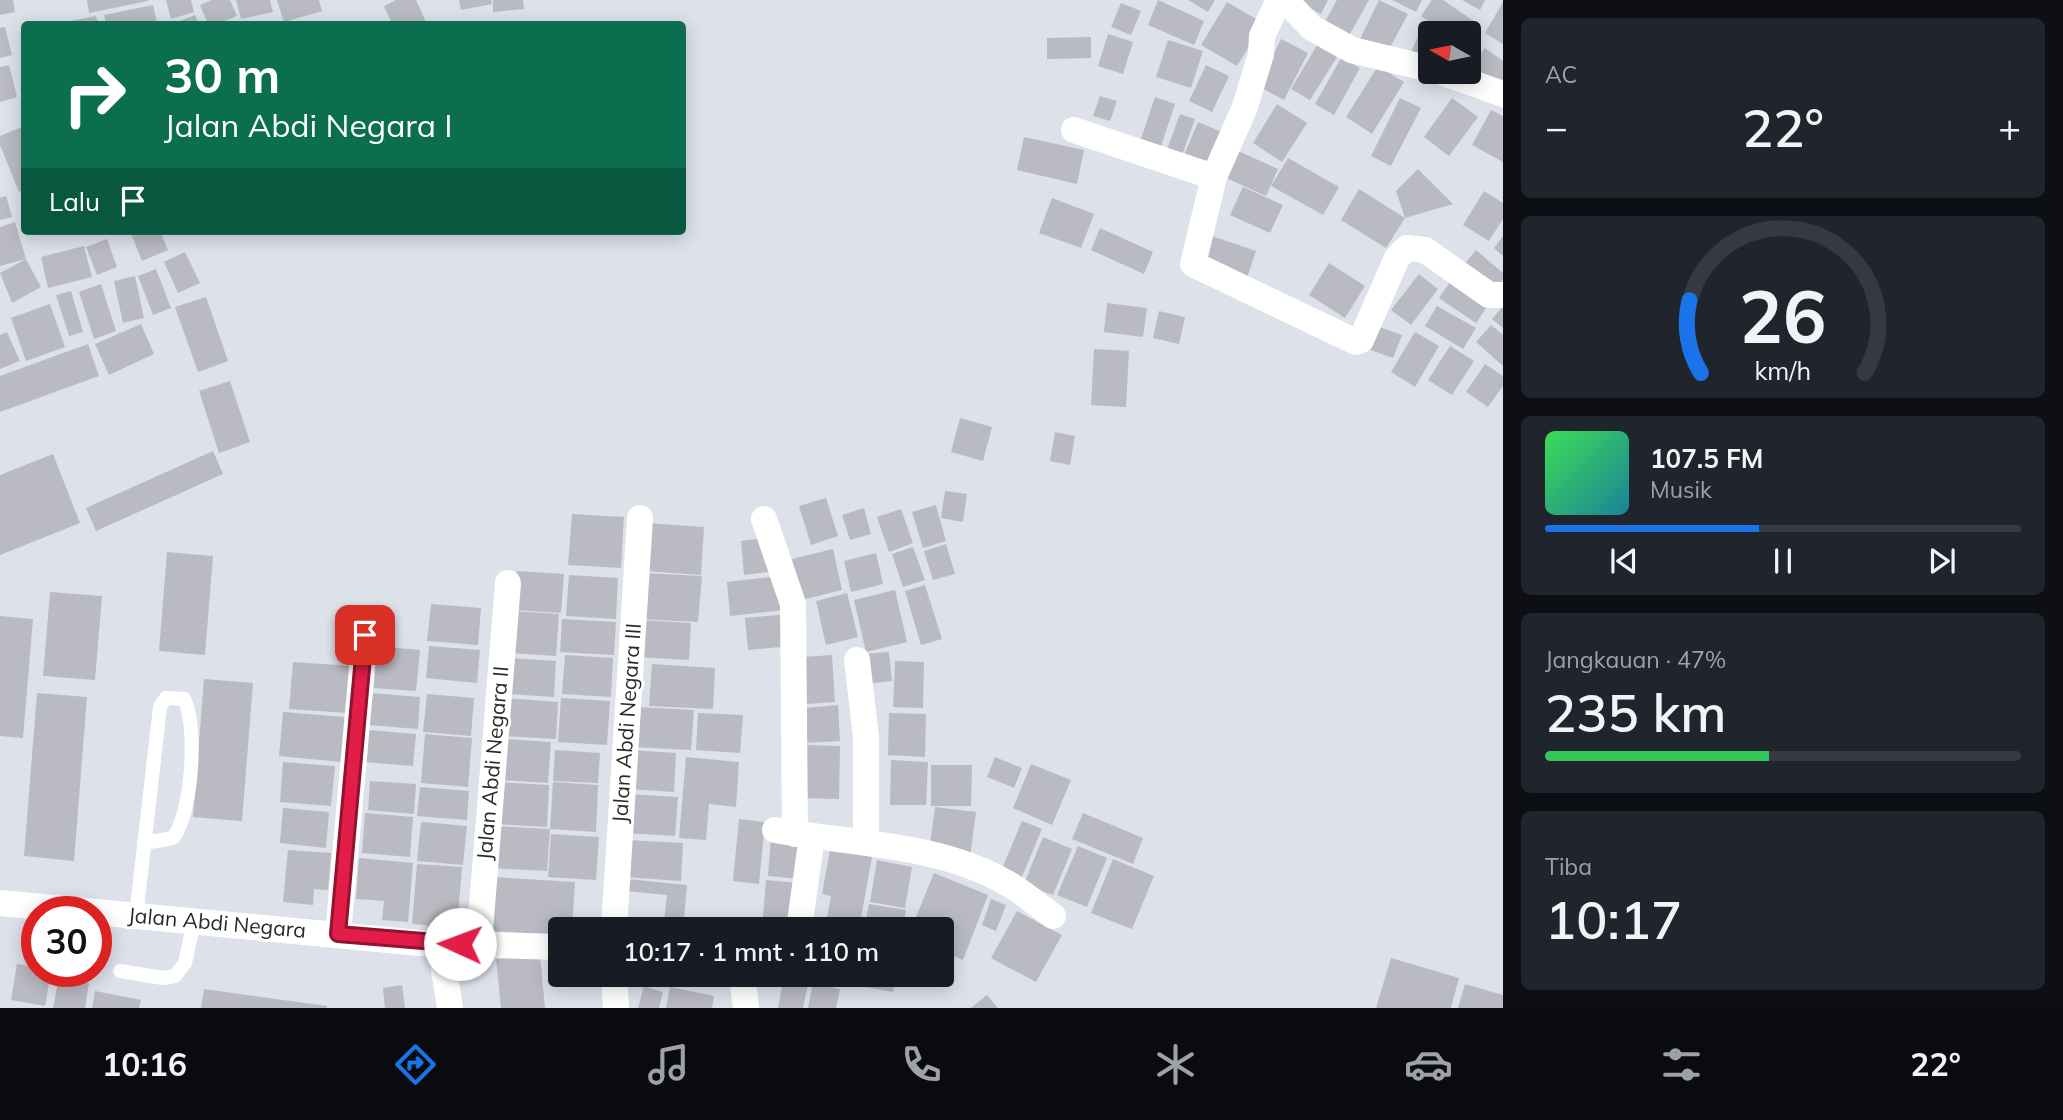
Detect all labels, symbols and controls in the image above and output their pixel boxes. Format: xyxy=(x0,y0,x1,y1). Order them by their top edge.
north arrow xyxy=(1418,21,1480,84)
map controls xyxy=(1418,21,1481,84)
text: 30 m xyxy=(164,44,280,105)
icon: right xyxy=(49,49,140,140)
text: AC xyxy=(1545,60,1577,89)
text: 22° xyxy=(1742,95,1824,160)
text: − xyxy=(1545,103,1568,151)
text: + xyxy=(1998,103,2021,151)
text: Jalan Abdi Negara I xyxy=(164,105,453,145)
icon: arrive xyxy=(114,182,152,220)
text: Lalu xyxy=(49,185,100,218)
text: 26 xyxy=(1739,270,1827,361)
text: km/h xyxy=(1755,354,1811,385)
text: 107.5 FM xyxy=(1650,442,1763,475)
text: Musik xyxy=(1650,475,1712,504)
icon: previous xyxy=(1605,542,1643,580)
icon: pause xyxy=(1764,542,1802,580)
icon: next xyxy=(1923,542,1961,580)
pin xyxy=(335,605,395,665)
icon: arrive xyxy=(346,616,384,654)
street label: Jalan Abdi Negara III xyxy=(606,622,646,824)
text: Jangkauan · 47% xyxy=(1545,645,1726,674)
street label: Jalan Abdi Negara II xyxy=(471,665,513,861)
text: 235 km xyxy=(1545,680,1726,745)
text: Tiba xyxy=(1545,852,1592,881)
text: 10:17 xyxy=(1545,887,1682,952)
speed limit sign: 30 xyxy=(21,896,112,987)
street label: Jalan Abdi Negara xyxy=(127,901,307,943)
position arrow xyxy=(423,907,497,981)
text: 10:17 · 1 mnt · 110 m xyxy=(623,935,879,968)
icon: directions xyxy=(391,1040,440,1089)
icon: music xyxy=(644,1040,693,1089)
icon: phone xyxy=(897,1040,946,1089)
icon: climate xyxy=(1151,1040,1200,1089)
icon: car xyxy=(1404,1040,1453,1089)
icon: filters xyxy=(1657,1040,1706,1089)
text: 10:16 xyxy=(102,1044,187,1084)
text: 22° xyxy=(1910,1044,1961,1084)

